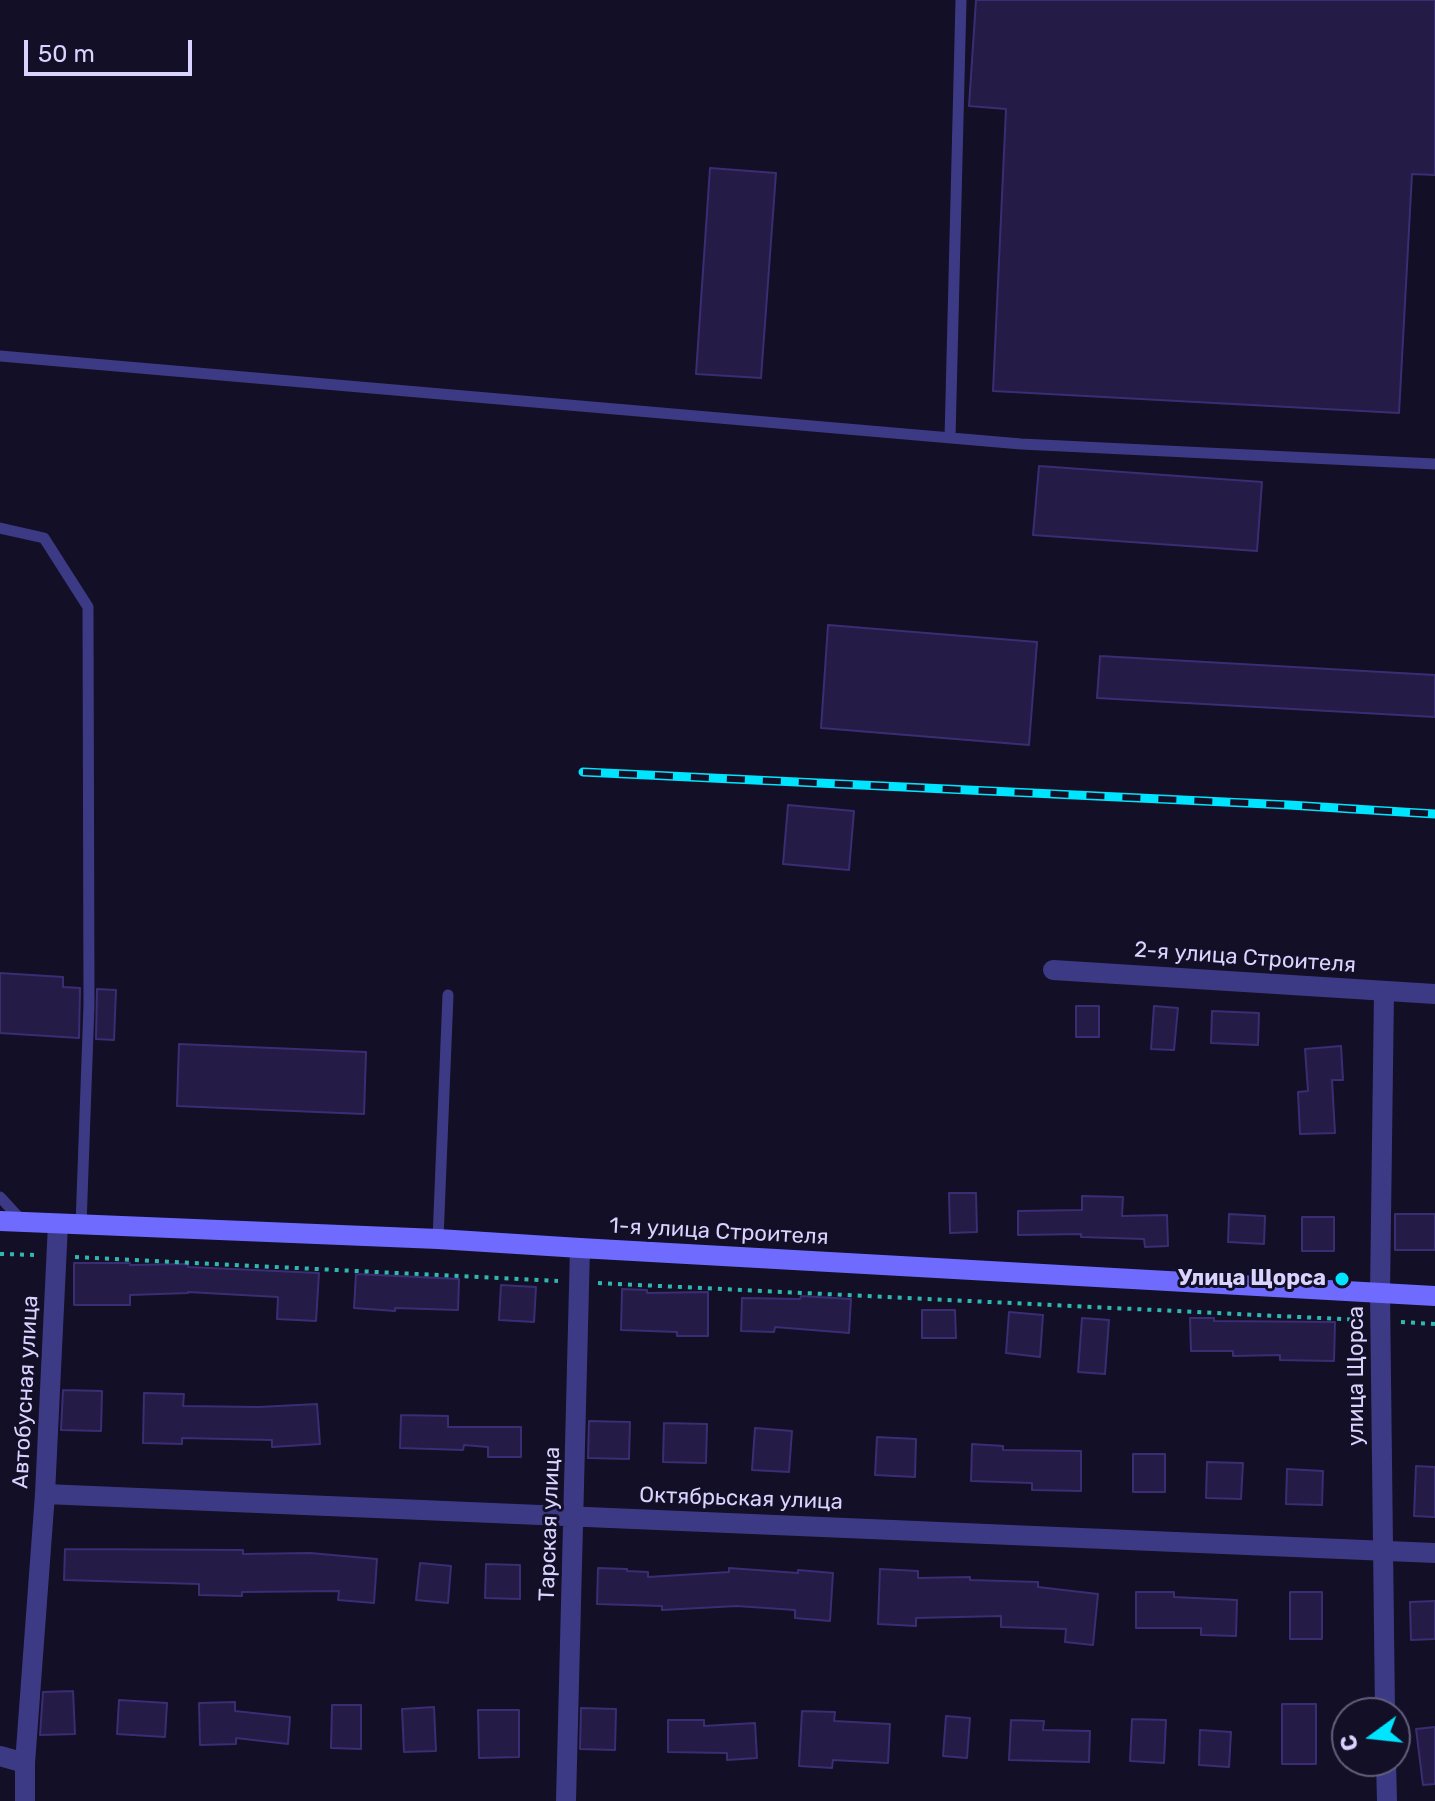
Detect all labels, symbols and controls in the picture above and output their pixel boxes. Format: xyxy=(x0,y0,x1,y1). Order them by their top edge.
scale bar xyxy=(28,24,196,74)
text: 50 m xyxy=(38,40,95,68)
street label: 2-я улица Строителя xyxy=(1133,937,1357,979)
street label: 1-я улица Строителя xyxy=(609,1213,829,1251)
place label: Улица Щорса xyxy=(1178,1266,1326,1292)
marker: Улица Щорса xyxy=(1333,1270,1351,1288)
street label: Автобусная улица xyxy=(8,1295,44,1489)
street label: улица Щорса xyxy=(1344,1306,1370,1446)
street label: Тарская улица xyxy=(534,1446,566,1602)
street label: Октябрьская улица xyxy=(639,1482,843,1516)
north arrow xyxy=(1331,1697,1411,1777)
text: С xyxy=(1334,1732,1364,1754)

